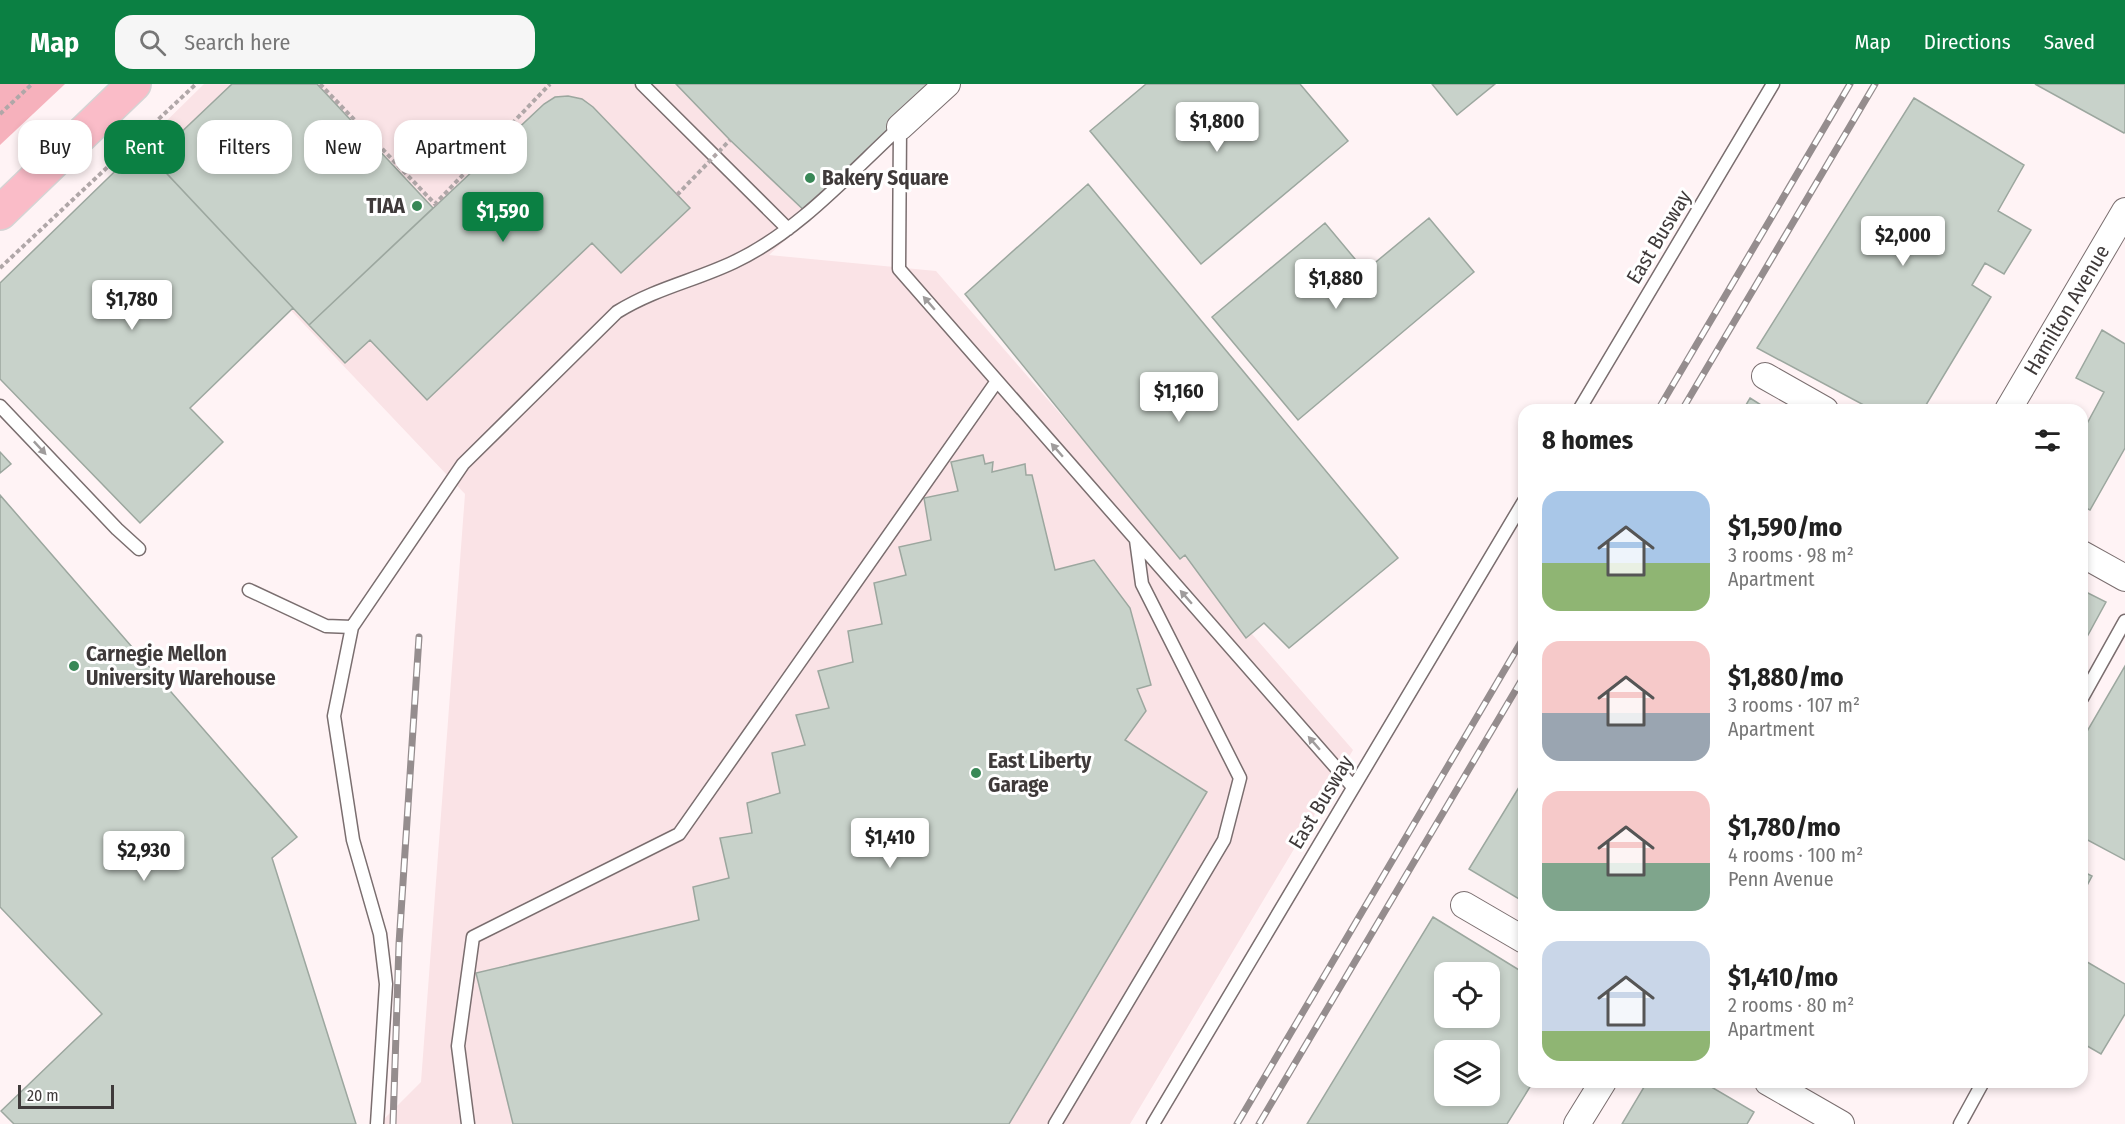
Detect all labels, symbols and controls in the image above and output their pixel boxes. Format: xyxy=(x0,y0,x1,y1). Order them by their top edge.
search box xyxy=(115,15,535,69)
text: Map xyxy=(30,26,79,59)
icon: search xyxy=(136,26,169,59)
text: Search here xyxy=(184,29,290,56)
text: Map xyxy=(1854,29,1891,55)
text: Directions xyxy=(1924,29,2011,55)
text: Saved xyxy=(2044,29,2095,55)
pin: $1,800 xyxy=(1168,102,1266,153)
text: $1,800 xyxy=(1190,109,1244,133)
chip: Buy xyxy=(18,120,92,174)
chip: Rent xyxy=(104,120,185,174)
chip: Filters xyxy=(197,120,292,174)
chip: New xyxy=(304,120,382,174)
chip: Apartment xyxy=(394,120,527,174)
place label: Bakery Square xyxy=(822,165,949,191)
marker: Bakery Square xyxy=(803,171,817,185)
street label: East Busway xyxy=(1621,185,1697,289)
pin: $1,590 xyxy=(454,192,552,243)
place label: TIAA xyxy=(366,193,406,219)
marker: TIAA xyxy=(410,199,424,213)
text: $1,590 xyxy=(476,199,530,223)
pin: $2,000 xyxy=(1854,216,1952,267)
text: $2,000 xyxy=(1875,223,1931,247)
street label: Hamilton Avenue xyxy=(2018,240,2115,380)
pin: $1,880 xyxy=(1287,259,1385,310)
text: $1,880 xyxy=(1309,266,1363,290)
pin: $1,780 xyxy=(83,280,181,331)
text: $1,780 xyxy=(106,287,158,311)
one-way arrow xyxy=(922,296,935,311)
pin: $1,160 xyxy=(1130,372,1228,423)
text: $1,160 xyxy=(1154,379,1204,403)
icon: filters xyxy=(2031,424,2064,457)
text: 8 homes xyxy=(1542,425,1633,456)
one-way arrow xyxy=(33,441,47,456)
one-way arrow xyxy=(1051,443,1064,458)
text: $1,590/mo xyxy=(1728,512,1842,543)
icon: home xyxy=(1590,515,1662,587)
text: 3 rooms · 98 m² xyxy=(1728,543,1854,567)
text: Apartment xyxy=(1728,567,1815,591)
one-way arrow xyxy=(1180,590,1193,605)
place label: Carnegie Mellon University Warehouse xyxy=(86,641,276,691)
marker: Carnegie Mellon University Warehouse xyxy=(67,659,81,673)
text: $1,880/mo xyxy=(1728,662,1844,693)
icon: home xyxy=(1590,665,1662,737)
text: 3 rooms · 107 m² xyxy=(1728,693,1860,717)
text: Apartment xyxy=(1728,717,1815,741)
one-way arrow xyxy=(1308,735,1321,751)
place label: East Liberty Garage xyxy=(988,748,1092,798)
street label: East Busway xyxy=(1283,750,1359,854)
marker: East Liberty Garage xyxy=(969,766,983,780)
text: $1,780/mo xyxy=(1728,812,1841,843)
icon: home xyxy=(1590,815,1662,887)
pin: $1,410 xyxy=(841,818,939,869)
text: $1,410 xyxy=(865,825,915,849)
pin: $2,930 xyxy=(95,831,193,882)
text: $2,930 xyxy=(117,838,171,862)
text: 4 rooms · 100 m² xyxy=(1728,843,1863,867)
text: Penn Avenue xyxy=(1728,867,1834,891)
map controls xyxy=(1434,962,1500,1106)
button: locate xyxy=(1434,962,1500,1028)
text: $1,410/mo xyxy=(1728,962,1838,993)
icon: home xyxy=(1590,965,1662,1037)
text: 2 rooms · 80 m² xyxy=(1728,993,1854,1017)
text: Apartment xyxy=(1728,1017,1815,1041)
button: layers xyxy=(1434,1040,1500,1106)
scale bar xyxy=(18,1082,114,1110)
text: 20 m xyxy=(27,1086,58,1105)

